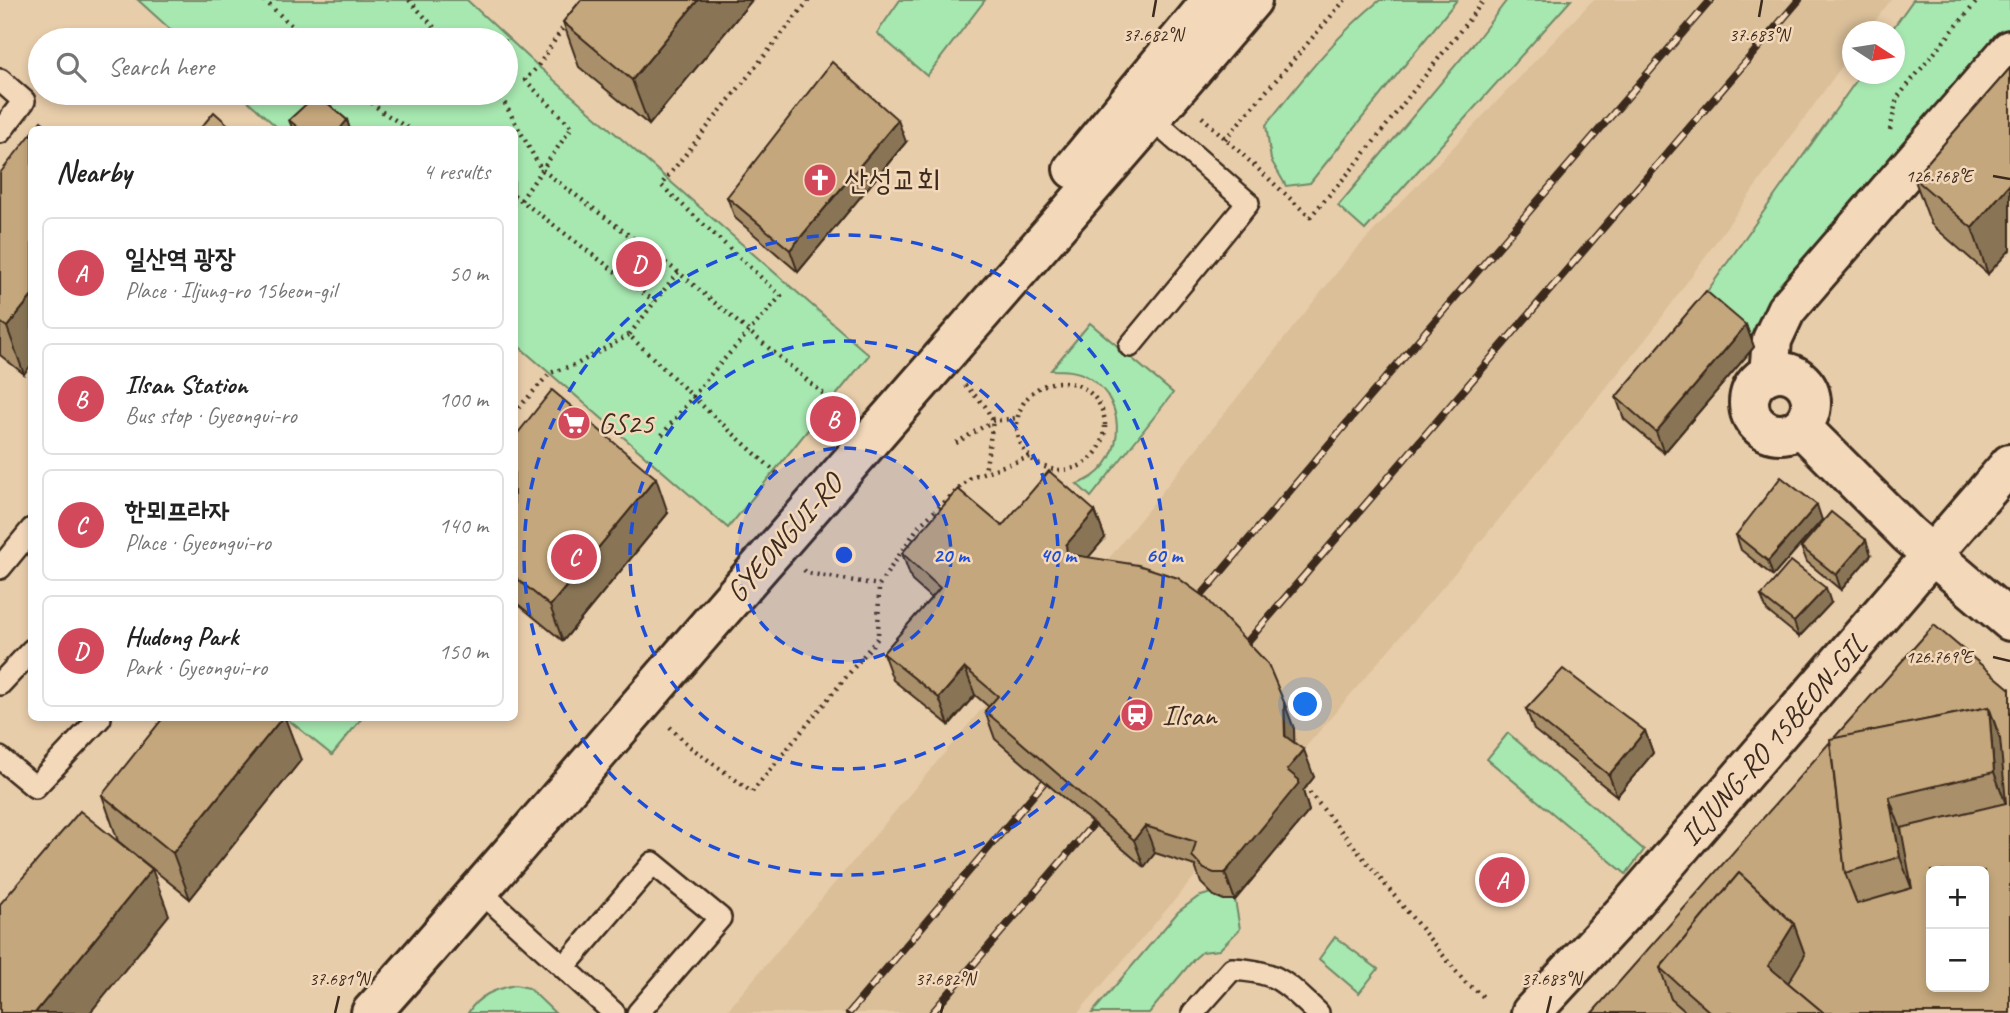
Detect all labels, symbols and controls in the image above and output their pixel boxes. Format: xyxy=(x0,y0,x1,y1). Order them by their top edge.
north arrow xyxy=(1842,21,1905,84)
text: 37.682°N xyxy=(1123,24,1186,46)
text: 37.683°N xyxy=(1729,24,1792,46)
search box xyxy=(28,28,518,105)
icon: search xyxy=(52,48,90,86)
text: Search here xyxy=(108,50,214,83)
text: Nearby xyxy=(56,153,132,191)
text: 4 results xyxy=(423,157,490,186)
church icon: 산성교회 xyxy=(801,161,839,199)
place label: 산성교회 xyxy=(844,161,941,199)
text: 126.768°E xyxy=(1906,165,1975,187)
pin: D xyxy=(616,238,662,290)
text: 일산역 광장 xyxy=(125,242,236,275)
text: A xyxy=(75,259,87,288)
text: 50 m xyxy=(449,259,488,288)
text: Place · Iljung-ro 15beon-gil xyxy=(125,276,336,305)
text: Ilsan Station xyxy=(125,368,247,401)
text: B xyxy=(75,385,87,414)
text: 100 m xyxy=(439,385,488,414)
pin: B xyxy=(810,393,856,445)
text: Bus stop · Gyeongui-ro xyxy=(125,401,297,430)
supermarket icon: GS25 xyxy=(555,404,593,442)
place label: GS25 xyxy=(598,404,655,442)
street label: GYEONGUI-RO xyxy=(718,463,852,610)
text: 한뫼프라자 xyxy=(125,494,230,527)
text: C xyxy=(76,511,86,540)
text: 140 m xyxy=(439,511,488,540)
text: Place · Gyeongui-ro xyxy=(125,528,271,557)
pin: C xyxy=(551,531,597,583)
text: 20 m xyxy=(933,542,971,568)
text: 40 m xyxy=(1040,542,1078,568)
text: 60 m xyxy=(1146,542,1184,568)
centre of rings xyxy=(832,543,856,567)
text: Hudong Park xyxy=(125,620,238,653)
street label: ILJUNG-RO 15BEON-GIL xyxy=(1671,627,1875,853)
text: D xyxy=(74,637,88,666)
text: 150 m xyxy=(439,637,488,666)
text: 126.769°E xyxy=(1906,646,1975,668)
text: Park · Gyeongui-ro xyxy=(125,653,267,682)
your location xyxy=(1288,687,1322,721)
station icon: Ilsan xyxy=(1118,696,1156,734)
place label: Ilsan xyxy=(1162,696,1218,734)
pin: A xyxy=(1479,854,1525,906)
map controls xyxy=(1926,866,1989,992)
button: + xyxy=(1926,866,1989,929)
button: − xyxy=(1926,929,1989,992)
text: 37.681°N xyxy=(309,968,372,990)
text: 37.682°N xyxy=(915,968,978,990)
text: 37.683°N xyxy=(1521,968,1584,990)

